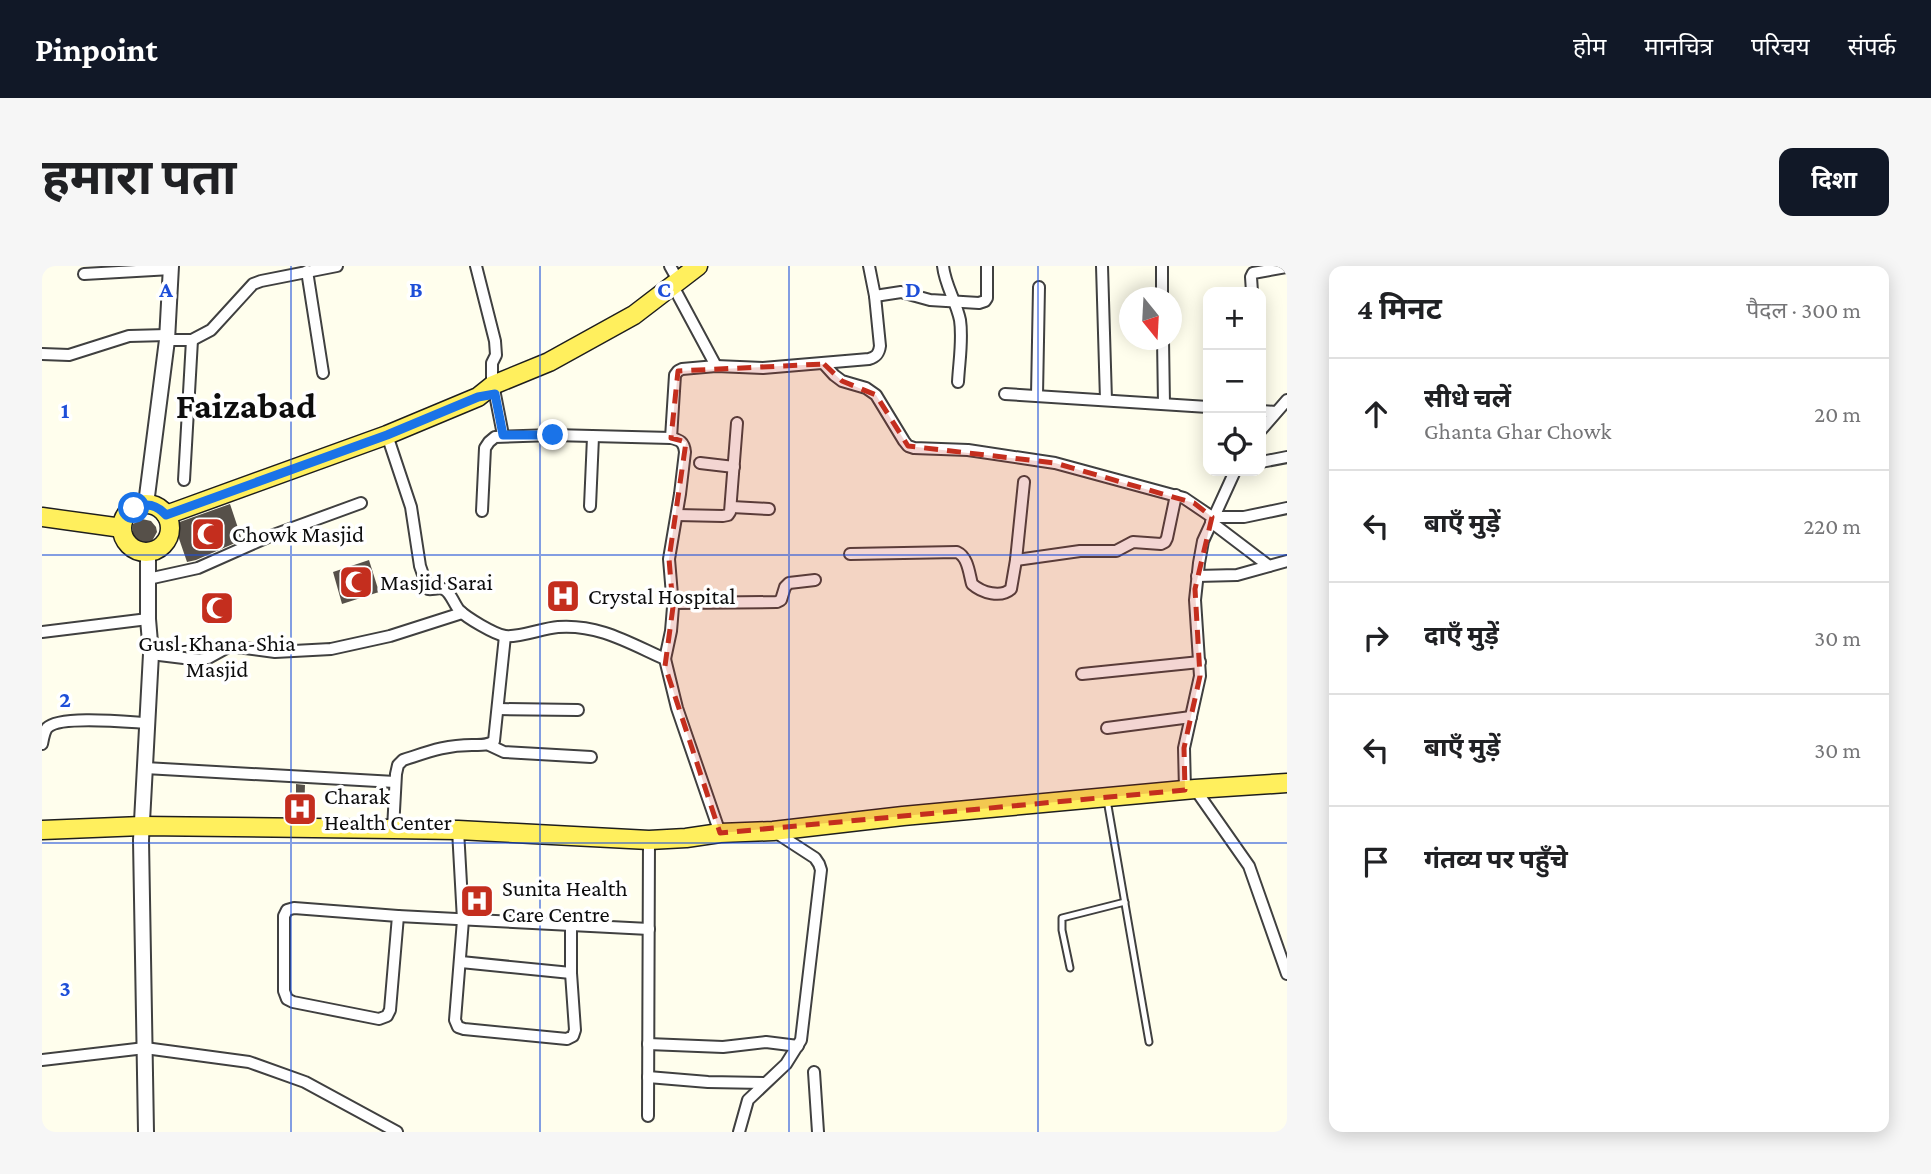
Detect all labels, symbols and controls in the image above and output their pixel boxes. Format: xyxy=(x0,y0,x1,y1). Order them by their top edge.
text: Pinpoint xyxy=(35,31,158,68)
text: होम xyxy=(1573,33,1606,60)
text: मानचित्र xyxy=(1644,33,1713,60)
text: परिचय xyxy=(1751,33,1810,60)
text: संपर्क xyxy=(1848,33,1896,60)
button: दिशा xyxy=(1779,148,1889,216)
text: हमारा पता xyxy=(42,150,236,205)
text: A xyxy=(158,276,173,302)
text: B xyxy=(409,276,423,302)
text: C xyxy=(657,276,671,302)
text: D xyxy=(905,276,921,302)
north arrow xyxy=(1119,287,1182,350)
map controls xyxy=(1203,287,1266,476)
button: + xyxy=(1203,287,1266,350)
text: 4 मिनट xyxy=(1357,292,1442,325)
text: पैदल · 300 m xyxy=(1746,297,1861,323)
button: − xyxy=(1203,350,1266,413)
text: सीधे चलें xyxy=(1424,384,1511,413)
district label: Faizabad xyxy=(176,385,316,426)
icon: ahead xyxy=(1357,395,1395,433)
text: 1 xyxy=(61,397,70,423)
text: 20 m xyxy=(1814,401,1861,427)
button: locate xyxy=(1203,413,1266,476)
text: Ghanta Ghar Chowk xyxy=(1424,418,1612,444)
route end xyxy=(537,419,568,450)
route start xyxy=(118,492,149,523)
icon: left xyxy=(1357,507,1395,545)
text: बाएँ मुड़ें xyxy=(1424,509,1500,538)
text: 220 m xyxy=(1803,513,1861,539)
mosque icon: Chowk Masjid xyxy=(189,515,227,553)
place label: Chowk Masjid xyxy=(232,521,364,547)
mosque icon: Masjid Sarai xyxy=(337,563,375,601)
place label: Masjid Sarai xyxy=(380,569,493,595)
hospital icon: Crystal Hospital xyxy=(544,577,582,615)
place label: Crystal Hospital xyxy=(588,583,736,609)
mosque icon: Gusl-Khana-Shia Masjid xyxy=(198,589,236,627)
icon: right xyxy=(1357,619,1395,657)
text: दाएँ मुड़ें xyxy=(1424,621,1499,650)
text: 30 m xyxy=(1814,625,1861,651)
place label: Gusl-Khana-Shia Masjid xyxy=(138,630,296,682)
text: 2 xyxy=(59,686,71,712)
icon: left xyxy=(1357,731,1395,769)
text: बाएँ मुड़ें xyxy=(1424,733,1500,762)
text: 30 m xyxy=(1814,737,1861,763)
place label: Charak Health Center xyxy=(324,783,452,835)
hospital icon: Charak Health Center xyxy=(281,790,319,828)
icon: arrive xyxy=(1357,843,1395,881)
text: गंतव्य पर पहुँचे xyxy=(1424,845,1568,874)
place label: Sunita Health Care Centre xyxy=(502,875,628,927)
hospital icon: Sunita Health Care Centre xyxy=(458,882,496,920)
text: 3 xyxy=(59,975,71,1001)

